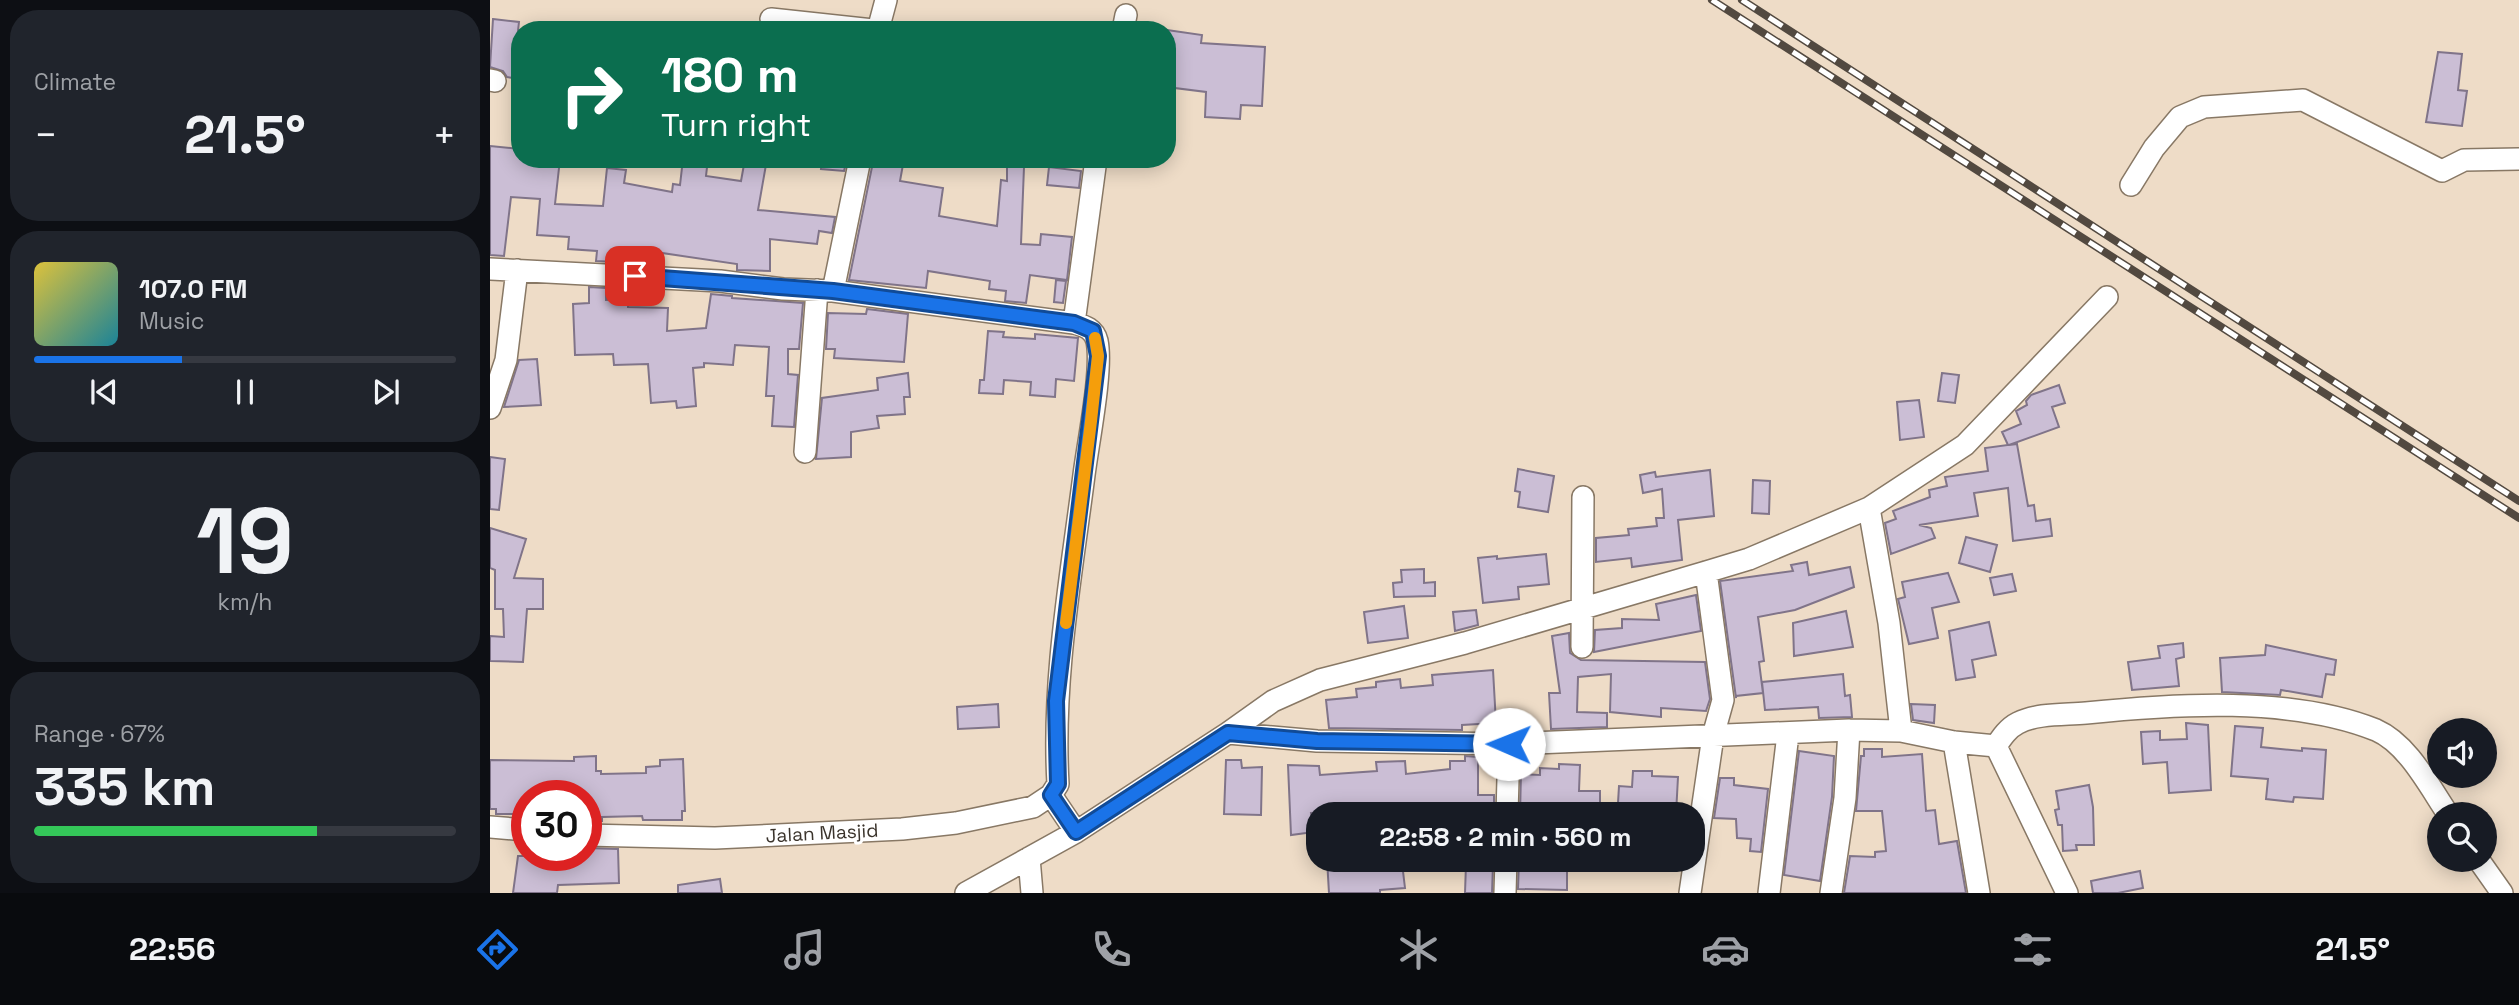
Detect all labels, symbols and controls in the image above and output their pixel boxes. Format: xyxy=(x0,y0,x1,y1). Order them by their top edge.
text: 180 m xyxy=(661,44,799,106)
icon: right xyxy=(546,49,637,140)
text: Climate xyxy=(34,67,116,97)
text: 21.5° xyxy=(184,102,306,168)
text: Turn right xyxy=(661,105,811,145)
text: − xyxy=(34,111,58,159)
text: + xyxy=(432,111,456,159)
pin xyxy=(605,246,665,306)
icon: arrive xyxy=(616,257,654,295)
text: 107.0 FM xyxy=(139,272,247,306)
text: Music xyxy=(139,306,204,336)
icon: previous xyxy=(85,373,123,411)
icon: pause xyxy=(226,373,264,411)
icon: next xyxy=(367,373,405,411)
text: 19 xyxy=(196,483,294,600)
text: km/h xyxy=(218,587,272,617)
position arrow xyxy=(1472,707,1546,781)
map controls xyxy=(2427,718,2497,872)
button: sound xyxy=(2427,718,2497,788)
text: Range · 67% xyxy=(34,719,165,749)
text: 335 km xyxy=(34,754,215,820)
speed limit sign: 30 xyxy=(511,780,602,871)
button: search xyxy=(2427,802,2497,872)
street label: Jalan Masjid xyxy=(765,818,879,848)
text: 22:58 · 2 min · 560 m xyxy=(1379,820,1632,854)
icon: directions xyxy=(473,925,522,974)
icon: music xyxy=(780,925,829,974)
icon: phone xyxy=(1087,925,1136,974)
icon: climate xyxy=(1394,925,1443,974)
icon: car xyxy=(1701,925,1750,974)
icon: filters xyxy=(2008,925,2057,974)
text: 22:56 xyxy=(129,929,216,969)
text: 21.5° xyxy=(2315,929,2390,969)

